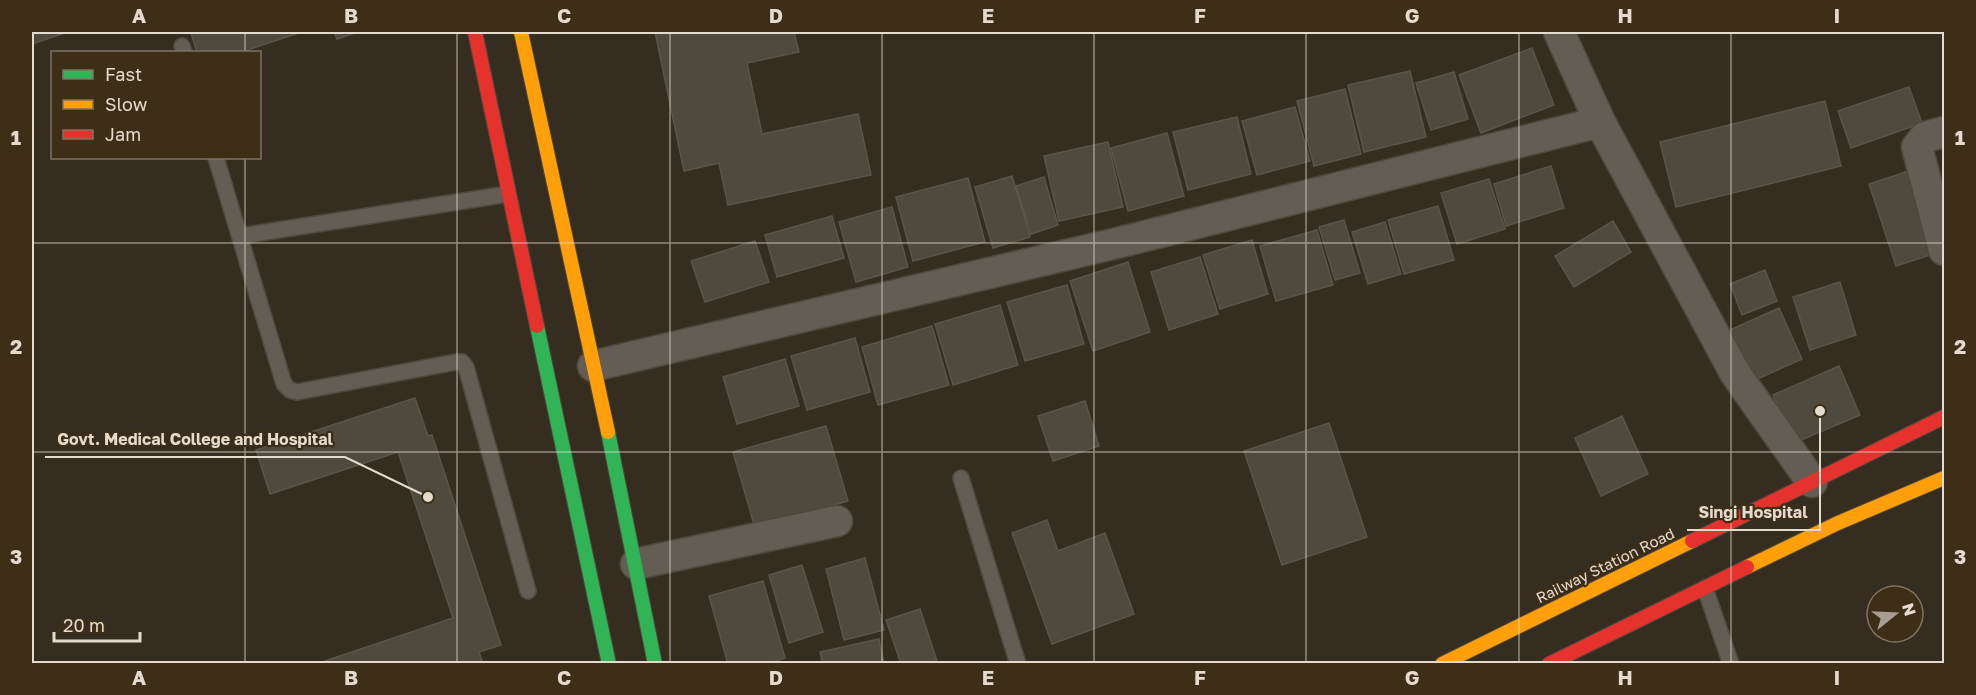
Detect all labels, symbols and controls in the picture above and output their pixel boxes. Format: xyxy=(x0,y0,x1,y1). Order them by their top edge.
text: A xyxy=(132,3,146,27)
text: B xyxy=(344,3,358,27)
text: C xyxy=(557,3,571,27)
text: D xyxy=(769,3,783,27)
text: E xyxy=(982,3,994,27)
text: F xyxy=(1194,3,1206,27)
text: G xyxy=(1405,3,1419,27)
text: H xyxy=(1617,3,1633,27)
text: I xyxy=(1834,3,1840,27)
legend xyxy=(51,51,261,159)
text: Fast xyxy=(105,63,142,85)
text: Slow xyxy=(105,93,148,115)
text: Jam xyxy=(105,123,141,145)
text: 1 xyxy=(11,125,21,149)
text: 1 xyxy=(1955,125,1965,149)
text: 2 xyxy=(10,334,22,358)
text: 2 xyxy=(1954,334,1966,358)
callout: Govt. Medical College and Hospital xyxy=(45,423,345,457)
text: Govt. Medical College and Hospital xyxy=(57,429,334,449)
callout: Singi Hospital xyxy=(1687,496,1820,530)
text: Singi Hospital xyxy=(1699,502,1808,522)
street label: Railway Station Road xyxy=(1533,524,1677,606)
text: 3 xyxy=(10,544,22,568)
text: 3 xyxy=(1954,544,1966,568)
north arrow xyxy=(1865,584,1925,644)
text: N xyxy=(1898,600,1921,618)
scale bar xyxy=(54,605,140,643)
text: 20 m xyxy=(63,614,105,636)
text: A xyxy=(132,665,146,689)
text: B xyxy=(344,665,358,689)
text: C xyxy=(557,665,571,689)
text: D xyxy=(769,665,783,689)
text: E xyxy=(982,665,994,689)
text: F xyxy=(1194,665,1206,689)
text: G xyxy=(1405,665,1419,689)
text: H xyxy=(1617,665,1633,689)
text: I xyxy=(1834,665,1840,689)

